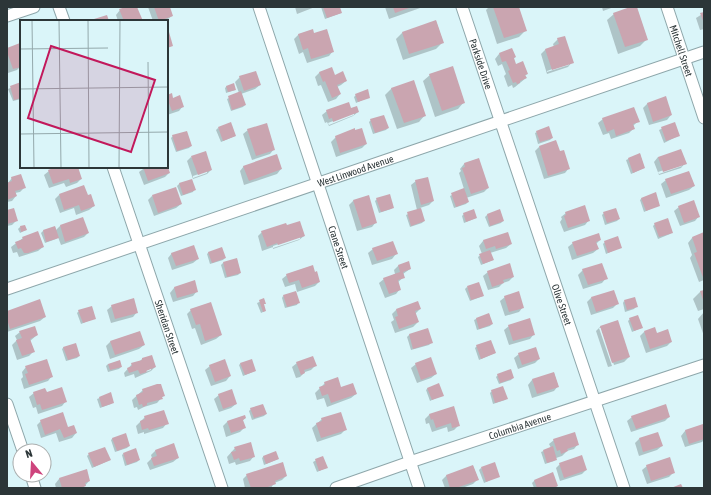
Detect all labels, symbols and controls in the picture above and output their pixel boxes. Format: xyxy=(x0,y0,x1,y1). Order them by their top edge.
inset map xyxy=(20,20,168,168)
street label: Mitchell Street xyxy=(668,23,695,78)
street label: Parkside Drive xyxy=(468,37,495,91)
street label: West Linwood Avenue xyxy=(316,152,395,189)
street label: Crane Street xyxy=(327,224,351,270)
street label: Olive Street xyxy=(550,283,574,327)
street label: Sheridan Street xyxy=(153,299,182,356)
street label: Columbia Avenue xyxy=(487,410,553,441)
north arrow xyxy=(12,443,52,483)
text: N xyxy=(24,447,34,460)

